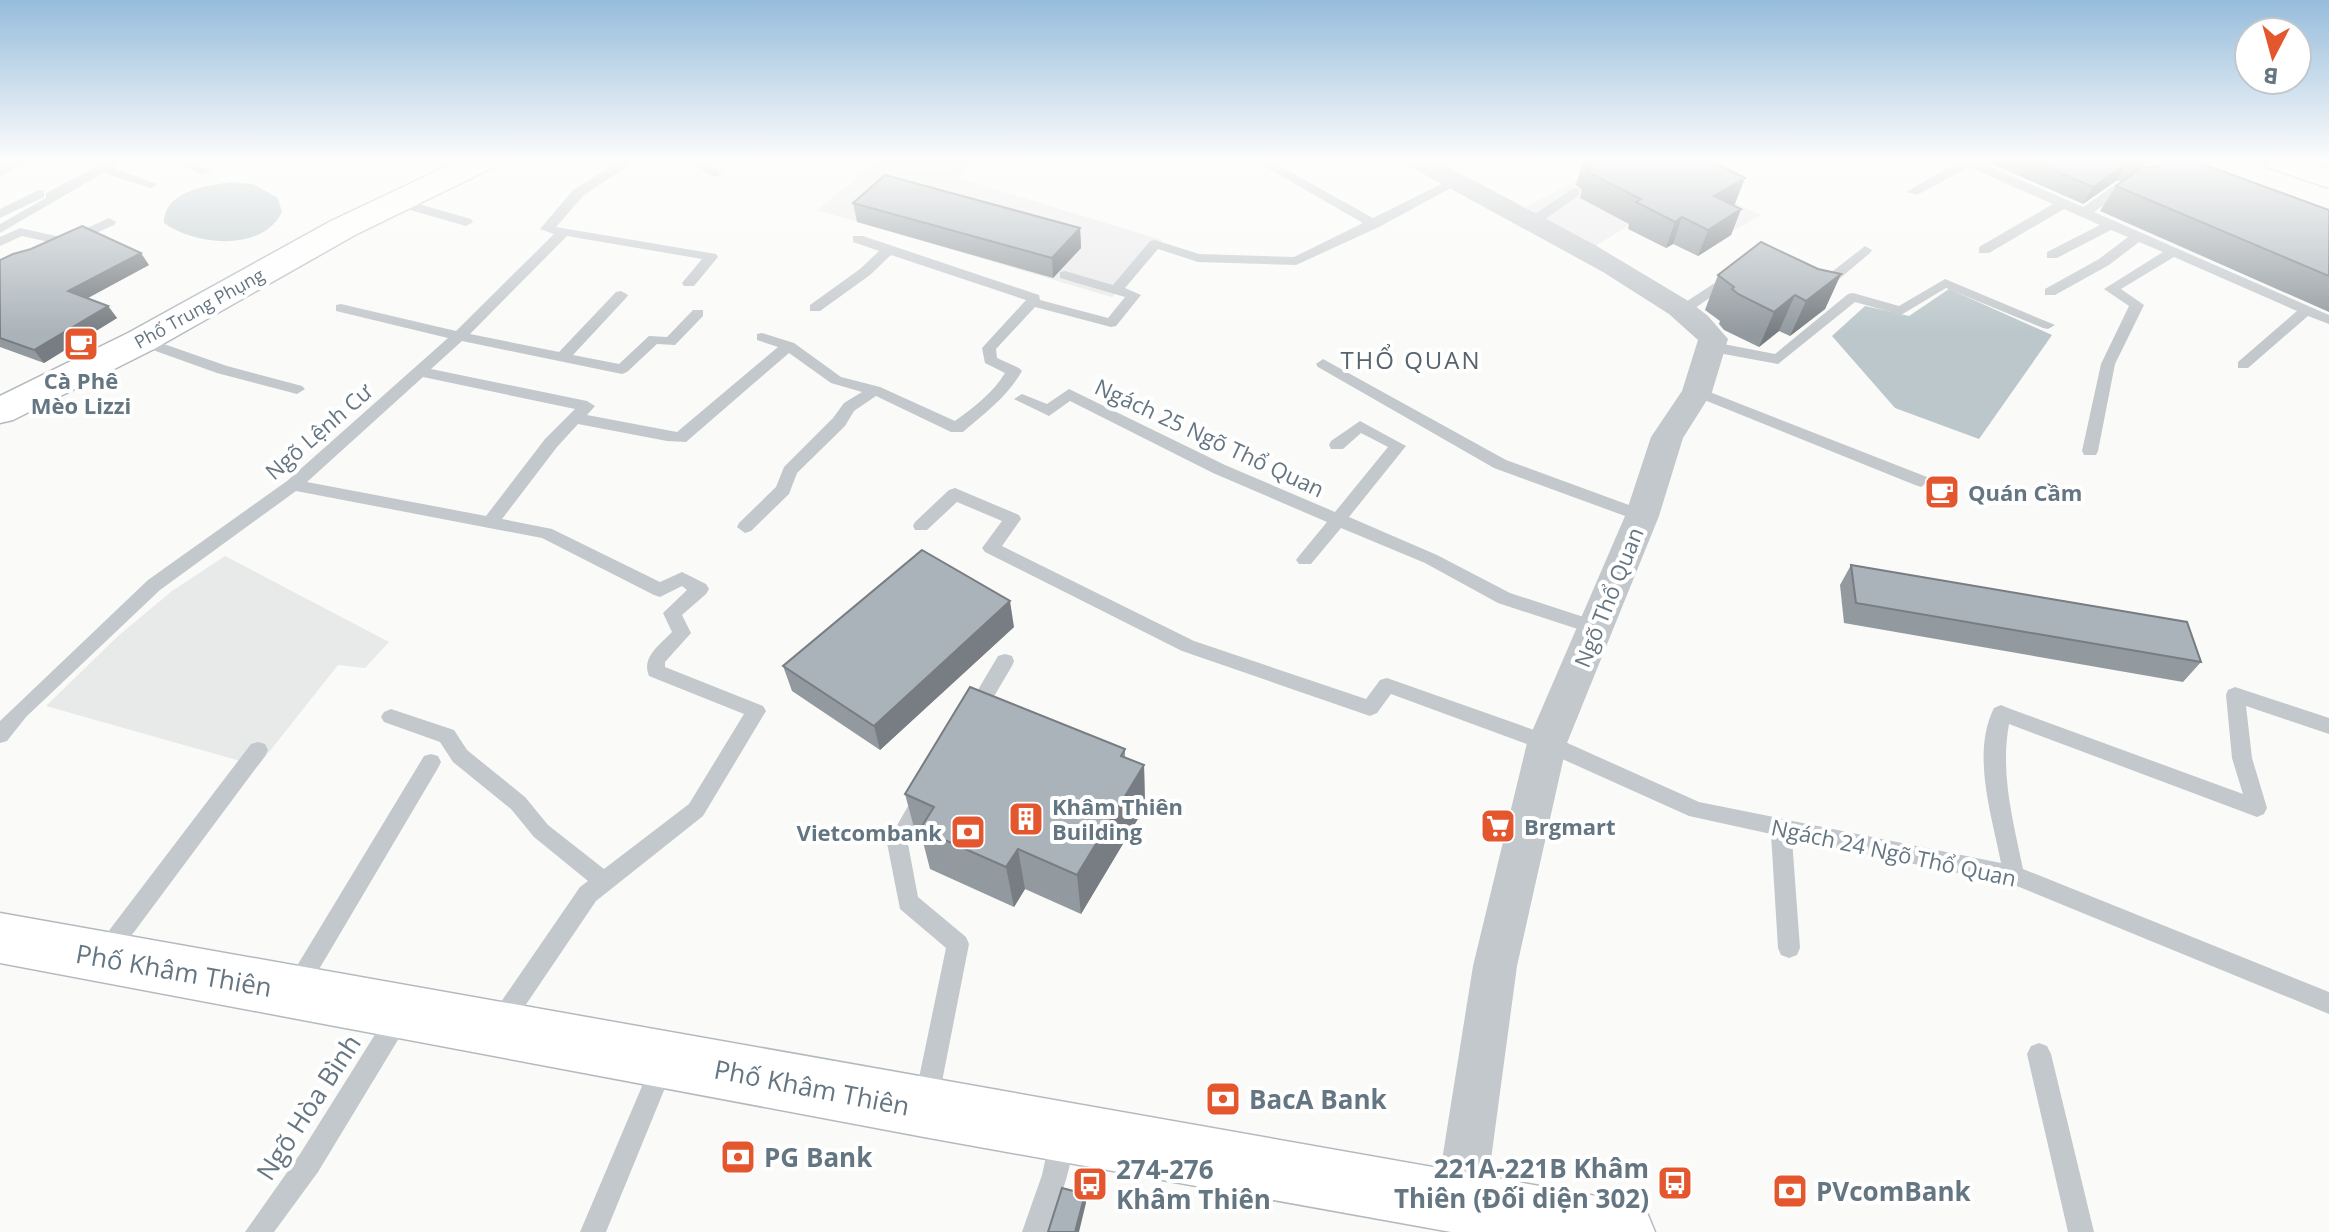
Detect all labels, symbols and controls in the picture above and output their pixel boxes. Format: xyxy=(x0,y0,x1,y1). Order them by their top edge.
north arrow xyxy=(2233,16,2313,96)
text: B xyxy=(2262,61,2280,93)
street label: Phố Trung Phụng xyxy=(130,262,268,354)
cafe icon: Cà Phê Mèo Lizzi xyxy=(62,325,100,363)
district label: THỔ QUAN xyxy=(1340,343,1482,376)
place label: Cà Phê Mèo Lizzi xyxy=(31,365,131,420)
street label: Ngách 25 Ngõ Thổ Quan xyxy=(1091,371,1329,503)
street label: Ngõ Lệnh Cư xyxy=(258,375,379,486)
cafe icon: Quán Cầm xyxy=(1923,473,1961,511)
place label: Quán Cầm xyxy=(1968,477,2082,507)
street label: Ngõ Thổ Quan xyxy=(1566,523,1650,671)
place label: Khâm Thiên Building xyxy=(1052,791,1183,846)
building icon: Khâm Thiên Building xyxy=(1007,800,1045,838)
supermarket icon: Brgmart xyxy=(1479,807,1517,845)
place label: Brgmart xyxy=(1524,811,1616,841)
street label: Ngách 24 Ngõ Thổ Quan xyxy=(1769,811,2019,893)
bank icon: Vietcombank xyxy=(949,813,987,851)
place label: Vietcombank xyxy=(797,817,942,847)
street label: Phố Khâm Thiên xyxy=(73,935,275,1005)
street label: Ngõ Hòa Bình xyxy=(247,1027,369,1187)
street label: Phố Khâm Thiên xyxy=(711,1050,913,1124)
bank icon: BacA Bank xyxy=(1204,1080,1242,1118)
place label: BacA Bank xyxy=(1249,1081,1387,1117)
bank icon: PG Bank xyxy=(719,1138,757,1176)
place label: PG Bank xyxy=(764,1139,873,1175)
place label: 221A-221B Khâm Thiên (Đối diện 302) xyxy=(1394,1150,1649,1216)
place label: 274-276 Khâm Thiên xyxy=(1116,1151,1271,1217)
bus stop icon: 221A-221B Khâm Thiên (Đối diện 302) xyxy=(1656,1164,1694,1202)
bus stop icon: 274-276 Khâm Thiên xyxy=(1071,1165,1109,1203)
bank icon: PVcomBank xyxy=(1771,1172,1809,1210)
place label: PVcomBank xyxy=(1816,1173,1971,1209)

